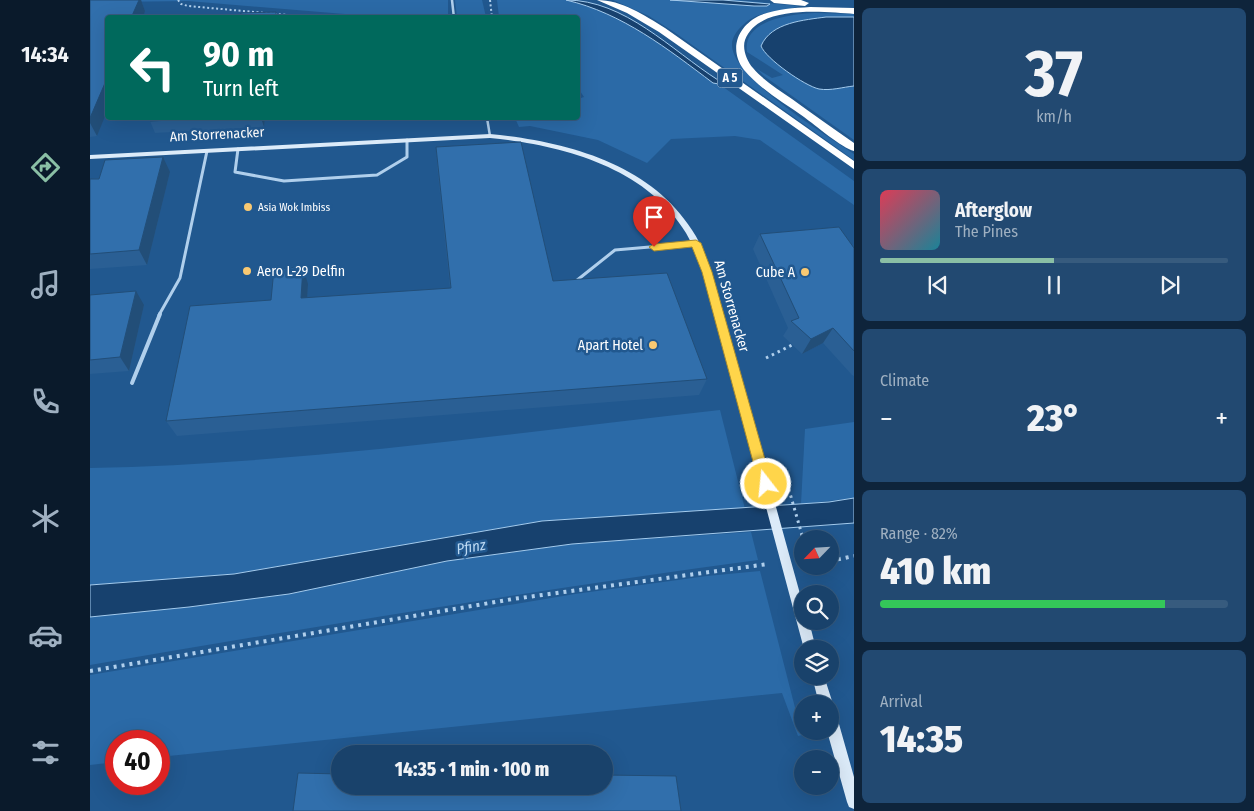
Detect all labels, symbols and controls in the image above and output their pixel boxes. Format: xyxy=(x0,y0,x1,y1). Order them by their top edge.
text: 90 m xyxy=(203,33,274,75)
icon: left xyxy=(120,35,185,100)
text: 37 xyxy=(1025,35,1083,113)
text: 14:34 xyxy=(21,41,69,68)
road number: A 5 xyxy=(718,68,742,88)
text: Turn left xyxy=(203,75,279,102)
text: km/h xyxy=(1036,107,1072,126)
street label: Am Storrenacker xyxy=(169,124,265,145)
icon: directions xyxy=(28,150,63,185)
pin xyxy=(633,196,675,247)
text: Afterglow xyxy=(955,199,1032,222)
marker: Asia Wok Imbiss xyxy=(242,201,254,213)
place label: Asia Wok Imbiss xyxy=(258,201,330,214)
icon: arrive xyxy=(640,203,668,231)
text: The Pines xyxy=(955,222,1018,241)
street label: Am Storrenacker xyxy=(710,258,753,354)
place label: Aero L-29 Delfin xyxy=(257,263,345,280)
place label: Cube A xyxy=(756,264,796,281)
marker: Aero L-29 Delfin xyxy=(241,265,253,277)
marker: Cube A xyxy=(799,266,811,278)
icon: music xyxy=(28,267,63,302)
icon: previous xyxy=(924,271,952,299)
icon: pause xyxy=(1040,271,1068,299)
icon: next xyxy=(1156,271,1184,299)
place label: Apart Hotel xyxy=(578,337,643,354)
marker: Apart Hotel xyxy=(647,339,659,351)
text: Climate xyxy=(880,371,929,390)
icon: phone xyxy=(28,384,63,419)
text: 23° xyxy=(1027,395,1081,441)
text: − xyxy=(880,402,893,435)
text: + xyxy=(1215,402,1228,435)
position arrow xyxy=(739,457,791,509)
icon: climate xyxy=(28,501,63,536)
text: Range · 82% xyxy=(880,524,958,543)
north arrow xyxy=(794,530,839,575)
map controls xyxy=(794,530,839,795)
water label: Pfinz xyxy=(455,536,487,558)
text: 410 km xyxy=(880,548,991,594)
button: search xyxy=(794,585,839,630)
icon: car xyxy=(28,618,63,653)
button: layers xyxy=(794,640,839,685)
text: Arrival xyxy=(880,692,922,711)
button: + xyxy=(794,695,839,740)
text: 14:35 xyxy=(880,716,963,762)
speed limit sign: 40 xyxy=(105,730,170,795)
icon: filters xyxy=(28,735,63,770)
button: − xyxy=(794,750,839,795)
text: 14:35 · 1 min · 100 m xyxy=(395,758,549,781)

